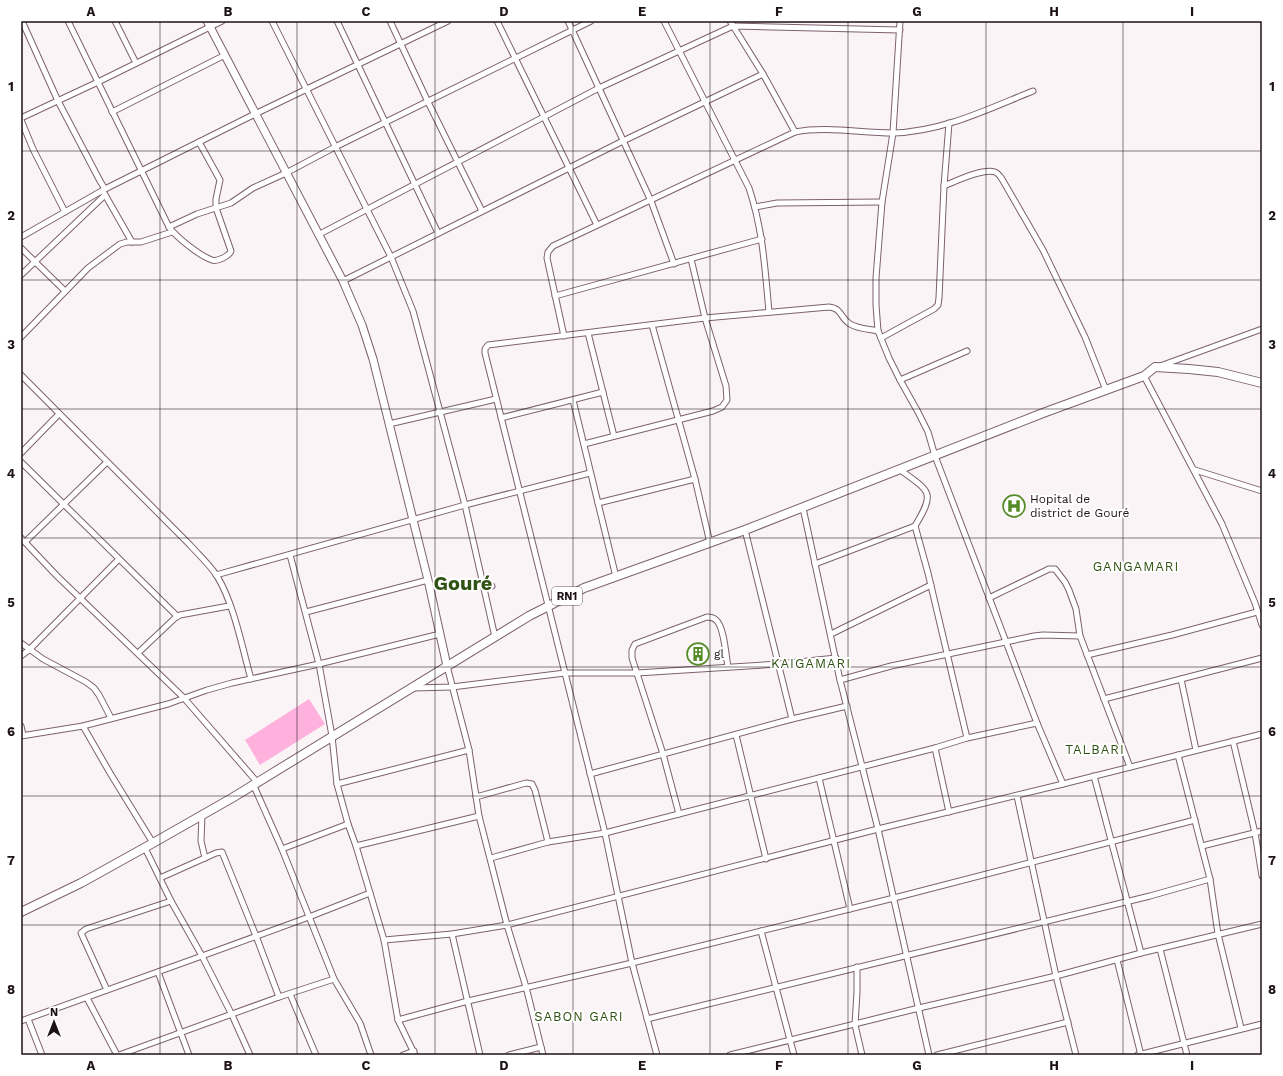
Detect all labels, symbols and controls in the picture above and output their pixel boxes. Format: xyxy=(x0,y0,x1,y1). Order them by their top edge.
text: A xyxy=(87,4,96,19)
text: B xyxy=(224,4,233,19)
text: C xyxy=(362,4,371,19)
text: D xyxy=(499,4,509,19)
text: E xyxy=(638,4,646,19)
text: F xyxy=(775,4,783,19)
text: G xyxy=(912,4,922,19)
text: H xyxy=(1049,4,1059,19)
text: I xyxy=(1190,4,1194,19)
text: 1 xyxy=(8,79,14,94)
text: 1 xyxy=(1269,79,1275,94)
text: 2 xyxy=(7,208,15,223)
text: 2 xyxy=(1268,208,1276,223)
text: 3 xyxy=(7,337,15,352)
text: 3 xyxy=(1268,337,1276,352)
text: 4 xyxy=(7,466,16,481)
text: 4 xyxy=(1268,466,1277,481)
place label: Hopital de district de Gouré xyxy=(1030,492,1130,520)
hospital icon: Hopital de district de Gouré xyxy=(1001,493,1027,519)
district label: GANGAMARI xyxy=(1093,559,1179,574)
district label: Gouré xyxy=(434,571,492,595)
road number: RN1 xyxy=(552,587,582,605)
text: 5 xyxy=(7,595,15,610)
text: 5 xyxy=(1268,595,1276,610)
building icon: gl xyxy=(685,641,711,667)
place label: gl xyxy=(714,647,724,661)
district label: KAIGAMARI xyxy=(771,656,851,671)
text: 6 xyxy=(7,724,15,739)
text: 6 xyxy=(1268,724,1276,739)
district label: TALBARI xyxy=(1065,742,1125,757)
text: 7 xyxy=(7,853,15,868)
text: 7 xyxy=(1268,853,1276,868)
text: 8 xyxy=(7,982,15,997)
text: 8 xyxy=(1268,982,1276,997)
north arrow xyxy=(34,1002,74,1042)
text: N xyxy=(50,1006,58,1019)
district label: SABON GARI xyxy=(534,1009,624,1024)
text: A xyxy=(87,1058,96,1073)
text: B xyxy=(224,1058,233,1073)
text: C xyxy=(362,1058,371,1073)
text: D xyxy=(499,1058,509,1073)
text: E xyxy=(638,1058,646,1073)
text: F xyxy=(775,1058,783,1073)
text: G xyxy=(912,1058,922,1073)
text: H xyxy=(1049,1058,1059,1073)
text: I xyxy=(1190,1058,1194,1073)

